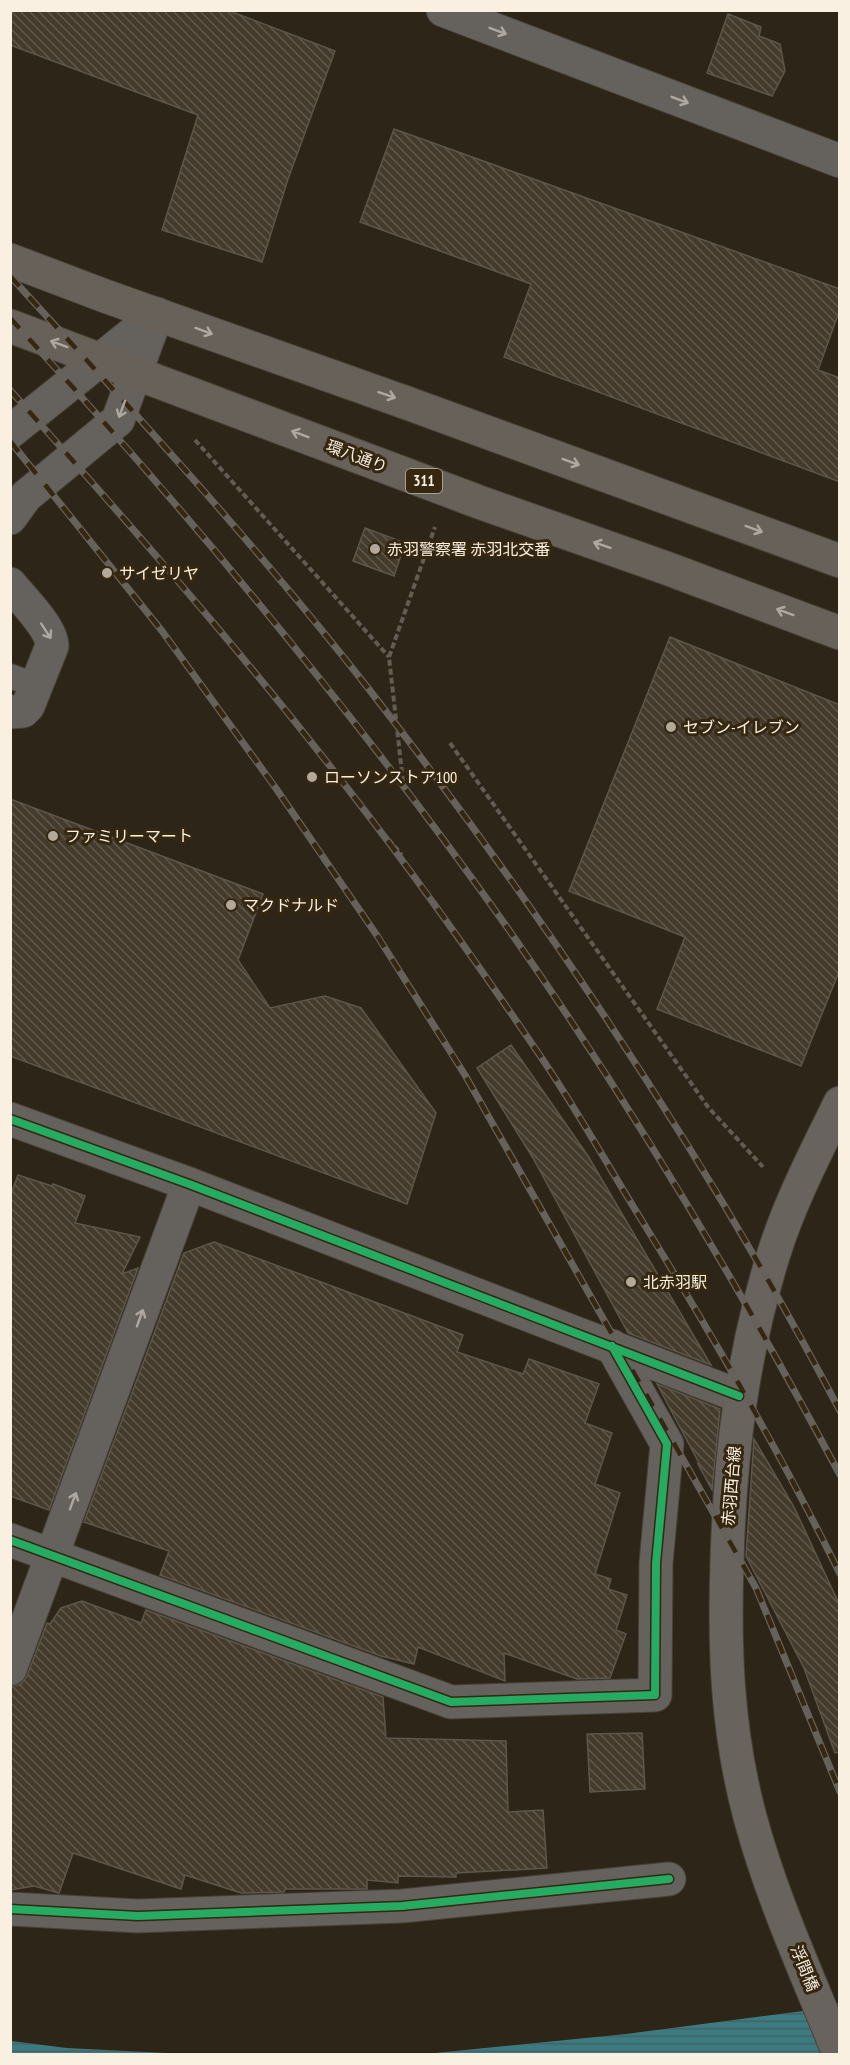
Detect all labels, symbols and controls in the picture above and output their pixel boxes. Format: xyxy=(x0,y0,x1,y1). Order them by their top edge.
one-way arrow xyxy=(488,27,507,38)
one-way arrow xyxy=(670,96,689,107)
one-way arrow xyxy=(194,326,212,337)
one-way arrow xyxy=(50,337,69,348)
one-way arrow xyxy=(378,391,396,402)
one-way arrow xyxy=(116,399,127,417)
one-way arrow xyxy=(291,428,310,439)
street label: 環八通り xyxy=(324,435,390,477)
one-way arrow xyxy=(561,458,580,469)
road number: 311 xyxy=(406,469,442,493)
one-way arrow xyxy=(744,525,763,536)
place label: 赤羽警察署 赤羽北交番 xyxy=(387,539,550,559)
one-way arrow xyxy=(593,539,611,550)
marker: 赤羽警察署 赤羽北交番 xyxy=(368,542,382,556)
place label: サイゼリヤ xyxy=(119,563,199,583)
marker: サイゼリヤ xyxy=(100,566,114,580)
one-way arrow xyxy=(776,606,795,617)
one-way arrow xyxy=(40,622,52,638)
place label: セブン-イレブン xyxy=(683,717,800,737)
marker: セブン-イレブン xyxy=(664,720,678,734)
place label: ローソンストア100 xyxy=(324,767,457,787)
marker: ローソンストア100 xyxy=(305,770,319,784)
place label: ファミリーマート xyxy=(65,826,193,846)
marker: ファミリーマート xyxy=(46,829,60,843)
place label: マクドナルド xyxy=(243,895,339,915)
marker: マクドナルド xyxy=(224,898,238,912)
place label: 北赤羽駅 xyxy=(643,1272,707,1292)
marker: 北赤羽駅 xyxy=(624,1275,638,1289)
one-way arrow xyxy=(135,1309,146,1328)
street label: 赤羽西台線 xyxy=(718,1445,744,1527)
one-way arrow xyxy=(68,1492,79,1511)
street label: 浮間橋 xyxy=(787,1942,823,1994)

